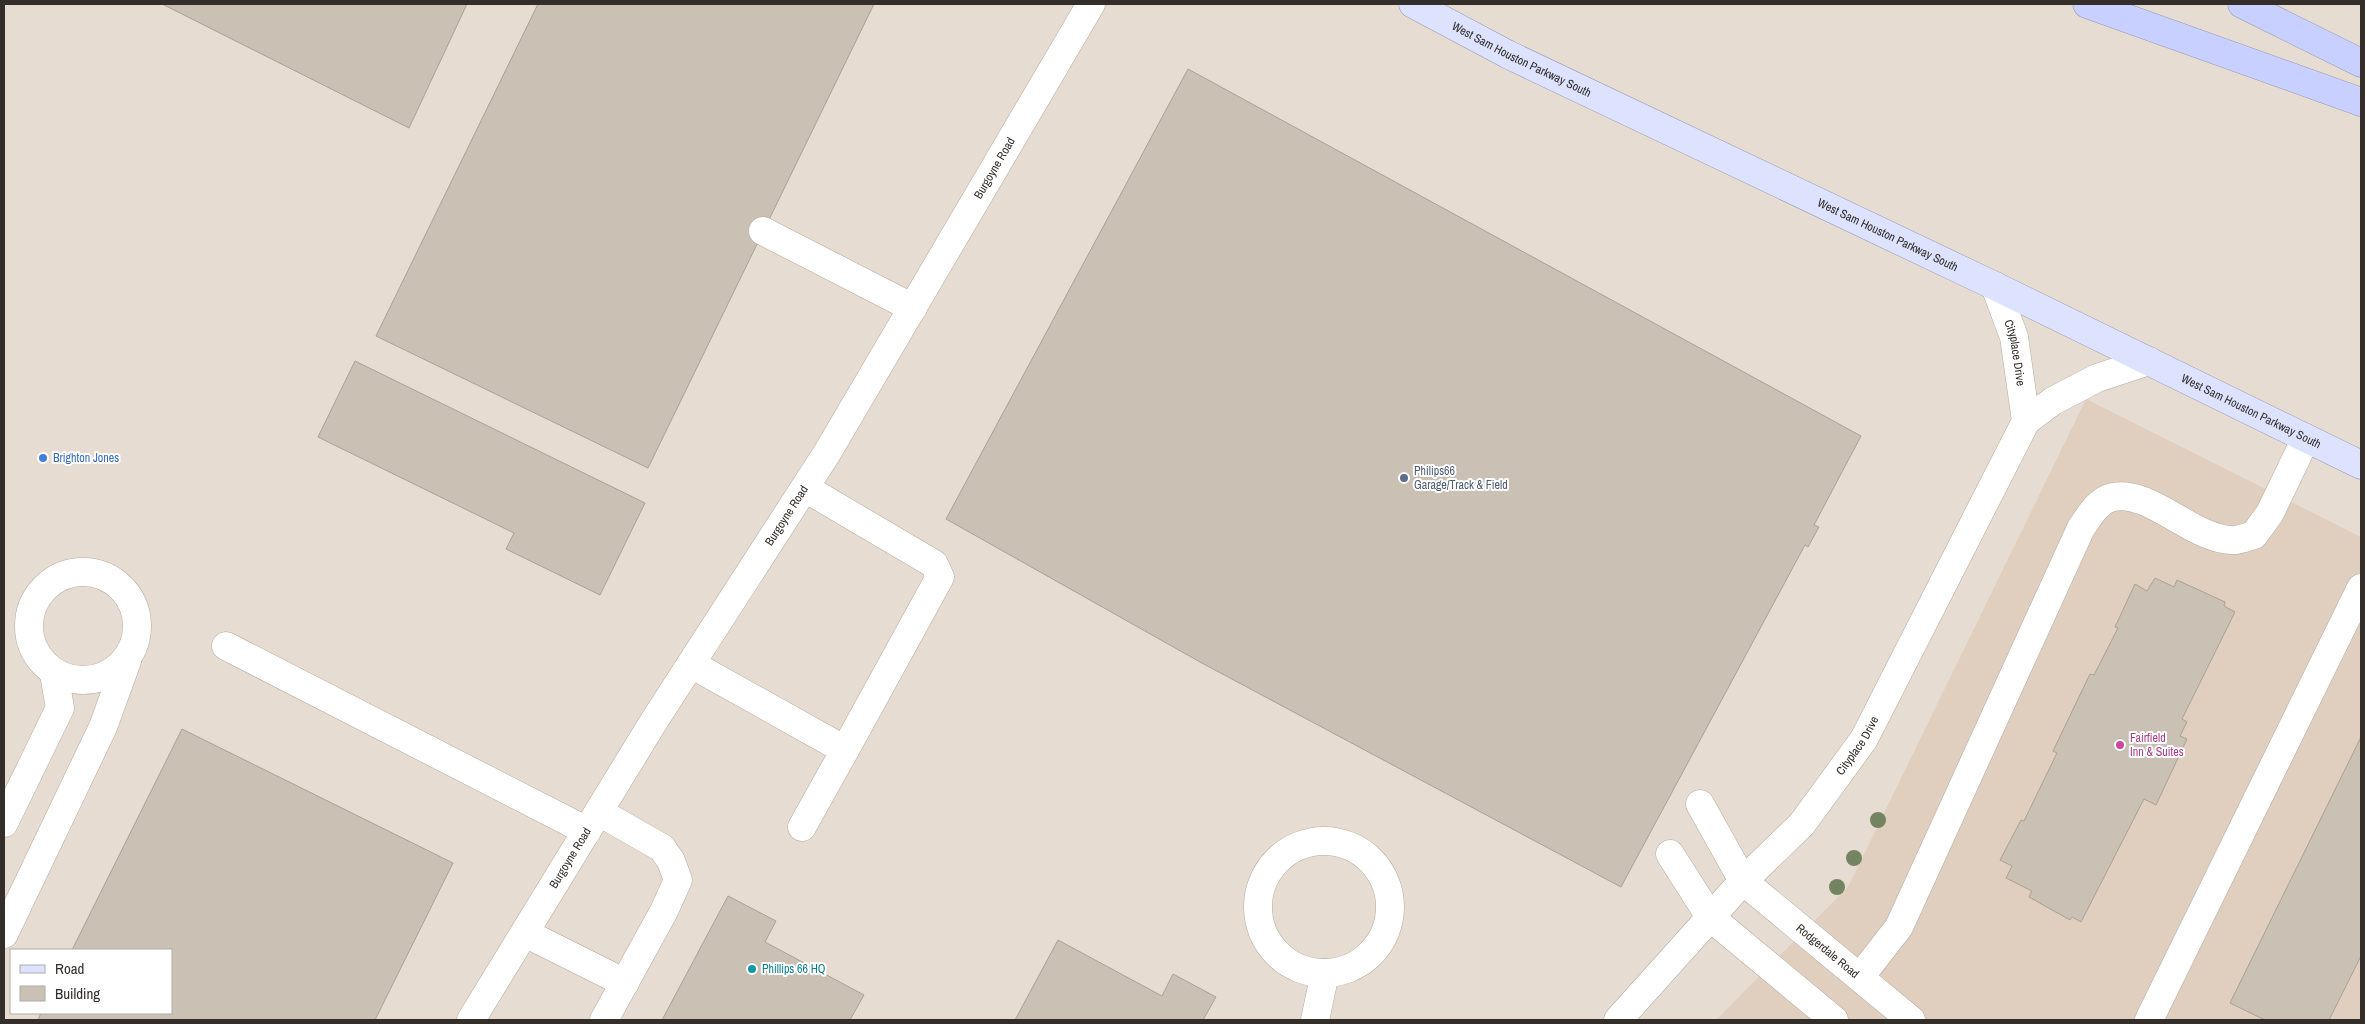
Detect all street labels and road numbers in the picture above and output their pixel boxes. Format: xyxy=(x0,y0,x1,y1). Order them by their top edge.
street label: West Sam Houston Parkway South xyxy=(1449,18,1594,101)
street label: Burgoyne Road xyxy=(970,135,1019,202)
street label: West Sam Houston Parkway South xyxy=(1815,195,1961,275)
street label: Cityplace Drive xyxy=(2000,317,2029,387)
street label: West Sam Houston Parkway South xyxy=(2179,370,2324,452)
street label: Burgoyne Road xyxy=(761,483,812,549)
street label: Cityplace Drive xyxy=(1832,714,1882,778)
street label: Burgoyne Road xyxy=(545,825,595,891)
street label: Rodgerdale Road xyxy=(1793,920,1862,982)

